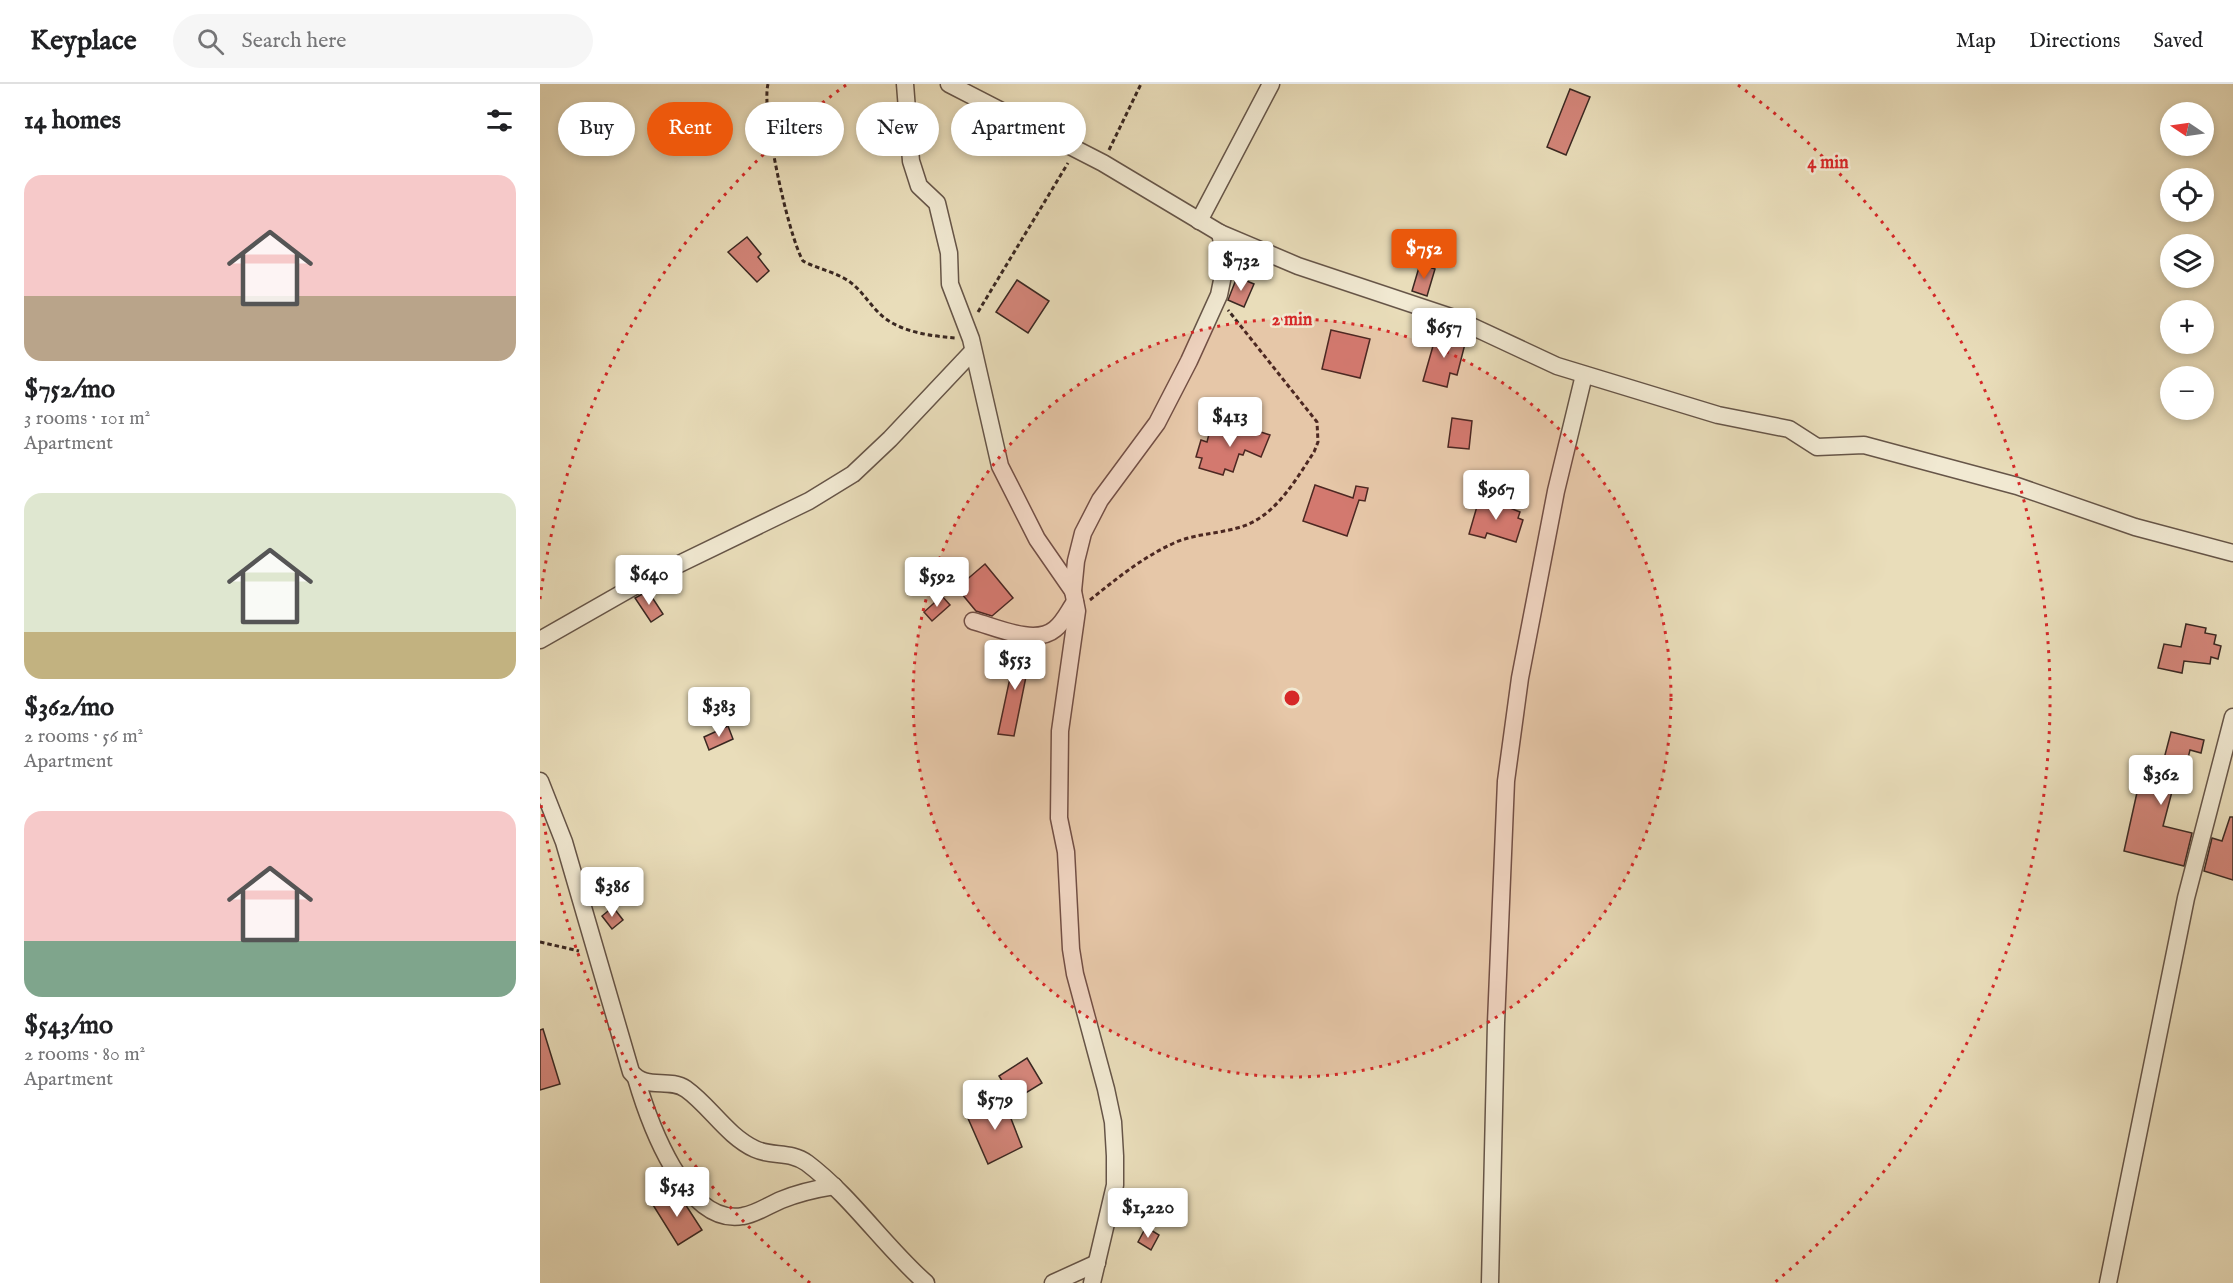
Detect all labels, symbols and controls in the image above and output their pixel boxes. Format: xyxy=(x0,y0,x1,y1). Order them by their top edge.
search box xyxy=(173,14,593,68)
text: Keyplace xyxy=(30,24,137,59)
icon: search xyxy=(194,25,227,58)
text: Search here xyxy=(242,27,346,55)
text: Map xyxy=(1956,28,1996,55)
text: Directions xyxy=(2029,28,2120,55)
text: Saved xyxy=(2153,28,2203,55)
chip: Buy xyxy=(558,102,635,156)
chip: Rent xyxy=(647,102,733,156)
chip: Filters xyxy=(745,102,844,156)
chip: New xyxy=(856,102,939,156)
chip: Apartment xyxy=(951,102,1086,156)
north arrow xyxy=(2160,102,2214,156)
map controls xyxy=(2160,102,2214,420)
text: 14 homes xyxy=(24,104,121,137)
icon: filters xyxy=(483,104,516,137)
text: 4 min xyxy=(1807,152,1849,175)
button: locate xyxy=(2160,168,2214,222)
icon: home xyxy=(216,214,324,322)
pin: $752 xyxy=(1388,229,1460,280)
button: layers xyxy=(2160,234,2214,288)
text: $752 xyxy=(1406,236,1443,261)
pin: $732 xyxy=(1205,241,1277,292)
text: $732 xyxy=(1222,248,1260,273)
button: + xyxy=(2160,300,2214,354)
pin: $657 xyxy=(1408,308,1480,359)
text: 2 min xyxy=(1272,309,1313,332)
text: $657 xyxy=(1426,315,1462,340)
button: − xyxy=(2160,366,2214,420)
text: $752/mo xyxy=(24,373,115,406)
pin: $413 xyxy=(1194,397,1266,448)
text: $413 xyxy=(1212,404,1248,429)
text: 3 rooms · 101 m² xyxy=(24,406,150,431)
text: Apartment xyxy=(24,431,113,456)
pin: $967 xyxy=(1460,470,1532,521)
text: $967 xyxy=(1477,477,1515,502)
icon: home xyxy=(216,532,324,640)
pin: $640 xyxy=(613,555,685,606)
pin: $592 xyxy=(901,557,973,608)
text: $640 xyxy=(629,562,669,587)
text: $592 xyxy=(919,564,955,589)
pin: $553 xyxy=(979,640,1051,691)
text: $553 xyxy=(998,647,1032,672)
pin: $383 xyxy=(683,687,755,738)
centre of rings xyxy=(1282,688,1302,708)
text: $362/mo xyxy=(24,691,114,724)
text: $383 xyxy=(702,694,736,719)
text: 2 rooms · 56 m² xyxy=(24,724,143,749)
text: Apartment xyxy=(24,749,113,774)
pin: $362 xyxy=(2125,755,2197,806)
text: $362 xyxy=(2143,762,2179,787)
icon: home xyxy=(216,850,324,958)
pin: $386 xyxy=(576,867,648,918)
text: $386 xyxy=(595,874,629,899)
text: $543/mo xyxy=(24,1009,113,1042)
text: 2 rooms · 80 m² xyxy=(24,1042,145,1067)
text: Apartment xyxy=(24,1067,113,1092)
pin: $579 xyxy=(959,1080,1031,1131)
text: $579 xyxy=(977,1087,1013,1112)
pin: $543 xyxy=(641,1167,713,1218)
text: $543 xyxy=(659,1174,695,1199)
pin: $1,220 xyxy=(1099,1188,1197,1239)
text: $1,220 xyxy=(1122,1195,1174,1220)

